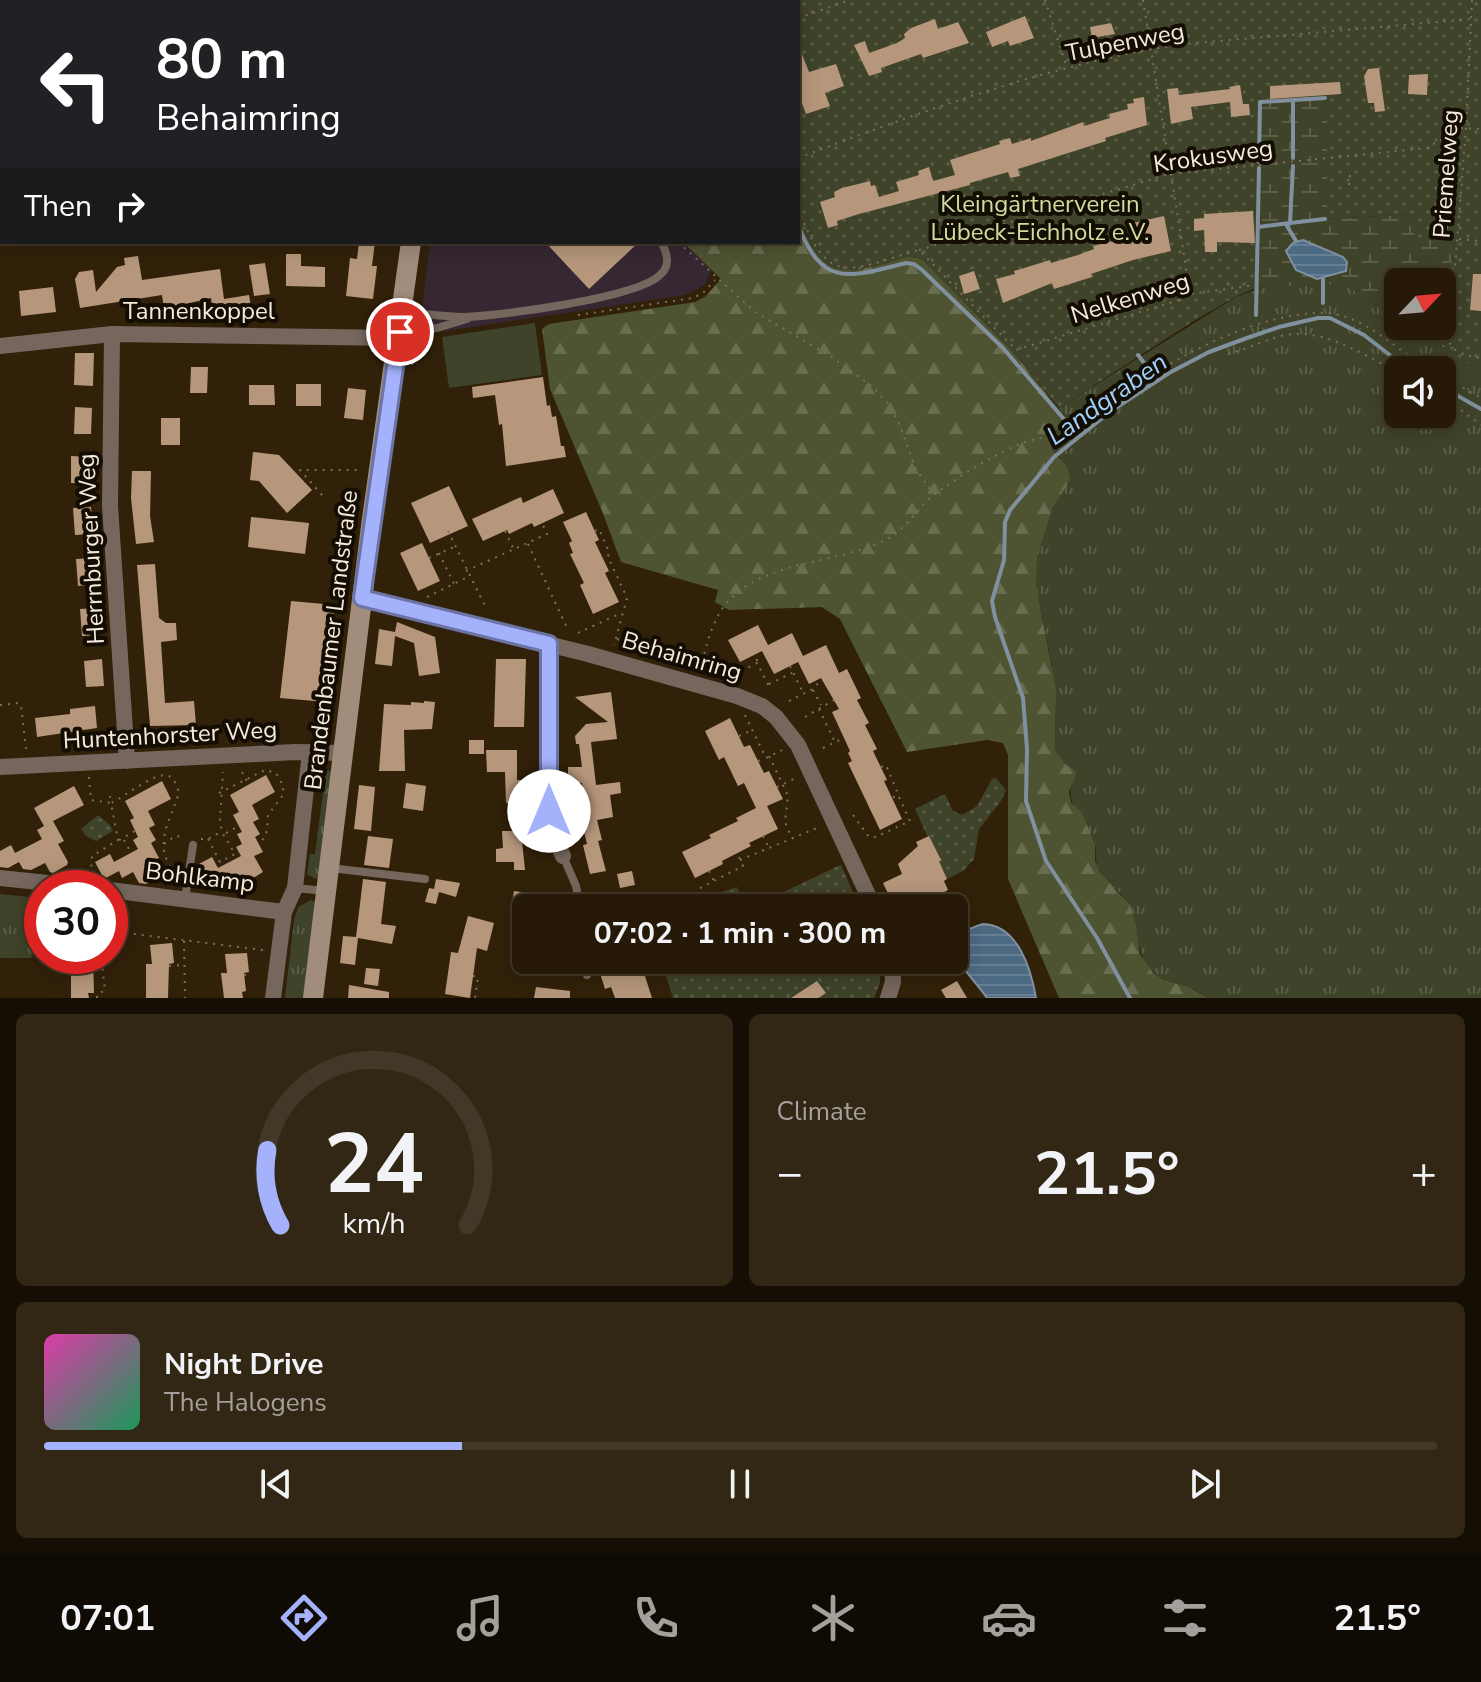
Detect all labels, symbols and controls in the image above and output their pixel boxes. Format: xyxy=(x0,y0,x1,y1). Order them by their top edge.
street label: Tulpenweg xyxy=(1063,15,1187,69)
text: 80 m xyxy=(156,21,287,98)
icon: left xyxy=(24,32,128,136)
text: Behaimring xyxy=(156,94,341,143)
street label: Priemelweg xyxy=(1426,109,1466,239)
street label: Krokusweg xyxy=(1151,132,1275,180)
icon: right xyxy=(108,184,152,228)
text: Then xyxy=(24,186,92,227)
park label: Kleingärtnerverein Lübeck-Eichholz e.V. xyxy=(930,188,1150,248)
street label: Nelkenweg xyxy=(1067,265,1193,331)
north arrow xyxy=(1384,268,1456,340)
map controls xyxy=(1384,268,1456,428)
street label: Tannenkoppel xyxy=(123,295,275,327)
pin xyxy=(366,298,434,366)
icon: arrive xyxy=(378,310,422,354)
water label: Landgraben xyxy=(1040,345,1174,453)
button: sound xyxy=(1384,356,1456,428)
street label: Herrnburger Weg xyxy=(70,453,112,645)
street label: Brandenbaumer Landstraße xyxy=(297,488,365,792)
street label: Behaimring xyxy=(618,624,746,688)
street label: Huntenhorster Weg xyxy=(62,713,278,757)
position arrow xyxy=(507,769,591,853)
street label: Bohlkamp xyxy=(144,854,256,900)
speed limit sign: 30 xyxy=(24,870,128,974)
text: 07:02 · 1 min · 300 m xyxy=(594,913,886,954)
text: Climate xyxy=(777,1094,867,1129)
text: 24 xyxy=(324,1108,424,1221)
text: 21.5° xyxy=(1034,1133,1180,1215)
text: − xyxy=(777,1144,803,1204)
text: + xyxy=(1411,1144,1437,1204)
text: km/h xyxy=(343,1204,406,1243)
text: Night Drive xyxy=(164,1344,323,1385)
text: The Halogens xyxy=(164,1385,327,1420)
icon: previous xyxy=(254,1462,298,1506)
icon: pause xyxy=(718,1462,762,1506)
icon: next xyxy=(1183,1462,1227,1506)
icon: directions xyxy=(276,1590,332,1646)
icon: music xyxy=(452,1590,508,1646)
icon: phone xyxy=(628,1590,684,1646)
icon: climate xyxy=(805,1590,861,1646)
icon: car xyxy=(981,1590,1037,1646)
icon: filters xyxy=(1157,1590,1213,1646)
text: 07:01 xyxy=(60,1594,155,1643)
text: 21.5° xyxy=(1333,1594,1421,1643)

